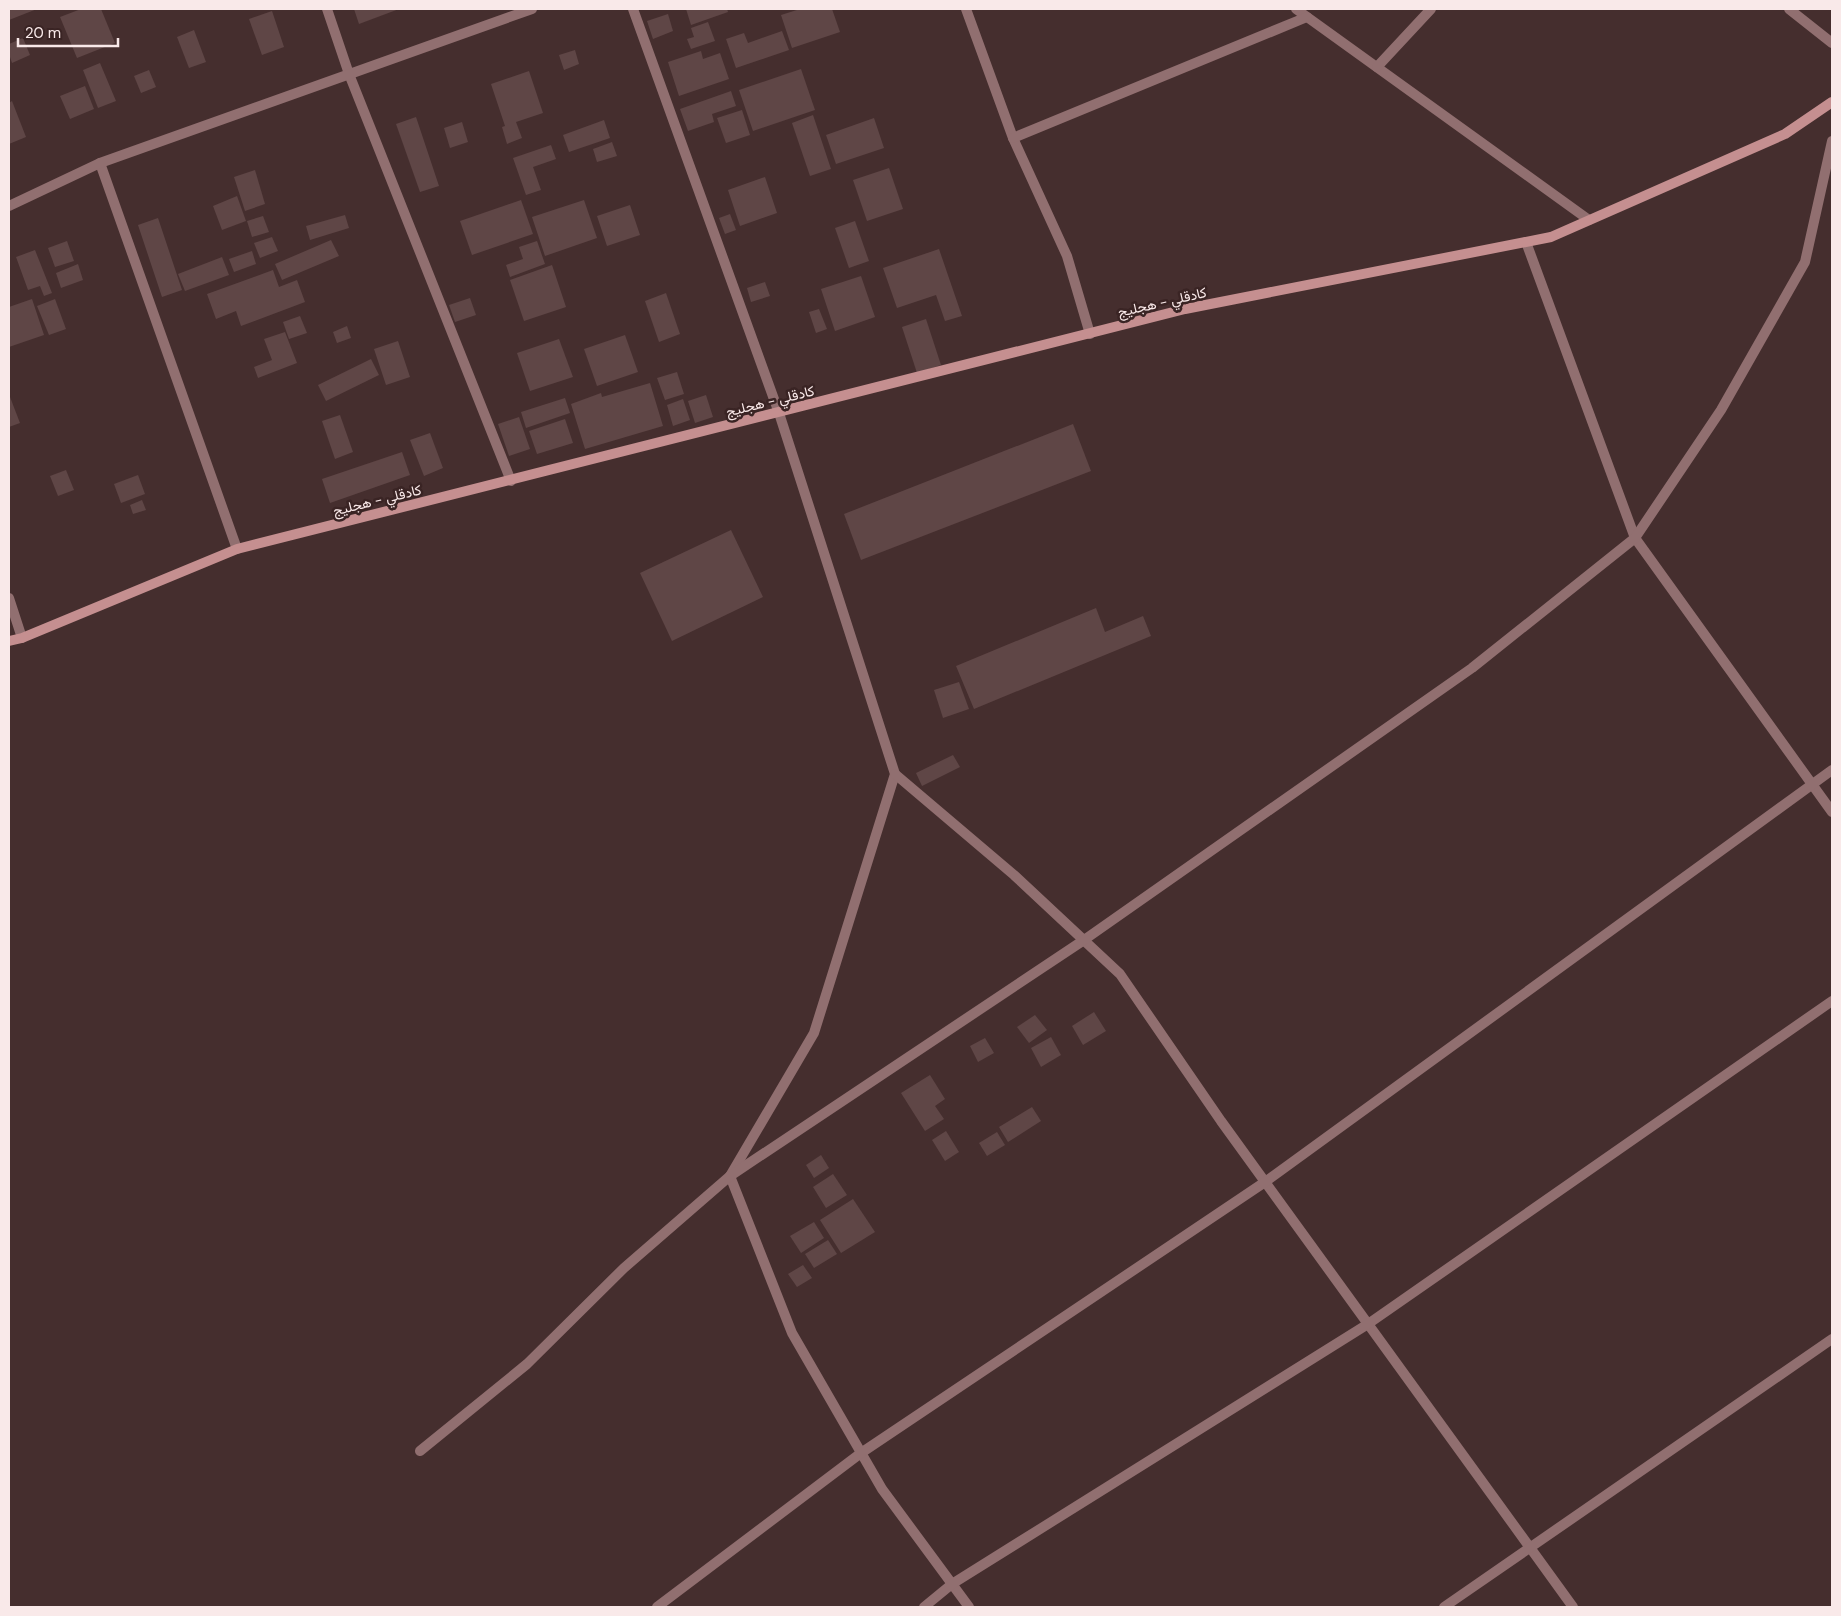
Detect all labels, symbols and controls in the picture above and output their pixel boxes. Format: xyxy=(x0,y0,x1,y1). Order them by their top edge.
scale bar xyxy=(18,15,118,47)
text: 20 m xyxy=(25,23,61,43)
street label: كادقلي - هجليج xyxy=(1116,283,1209,324)
street label: كادقلي - هجليج xyxy=(724,381,817,424)
street label: كادقلي - هجليج xyxy=(331,480,424,523)

